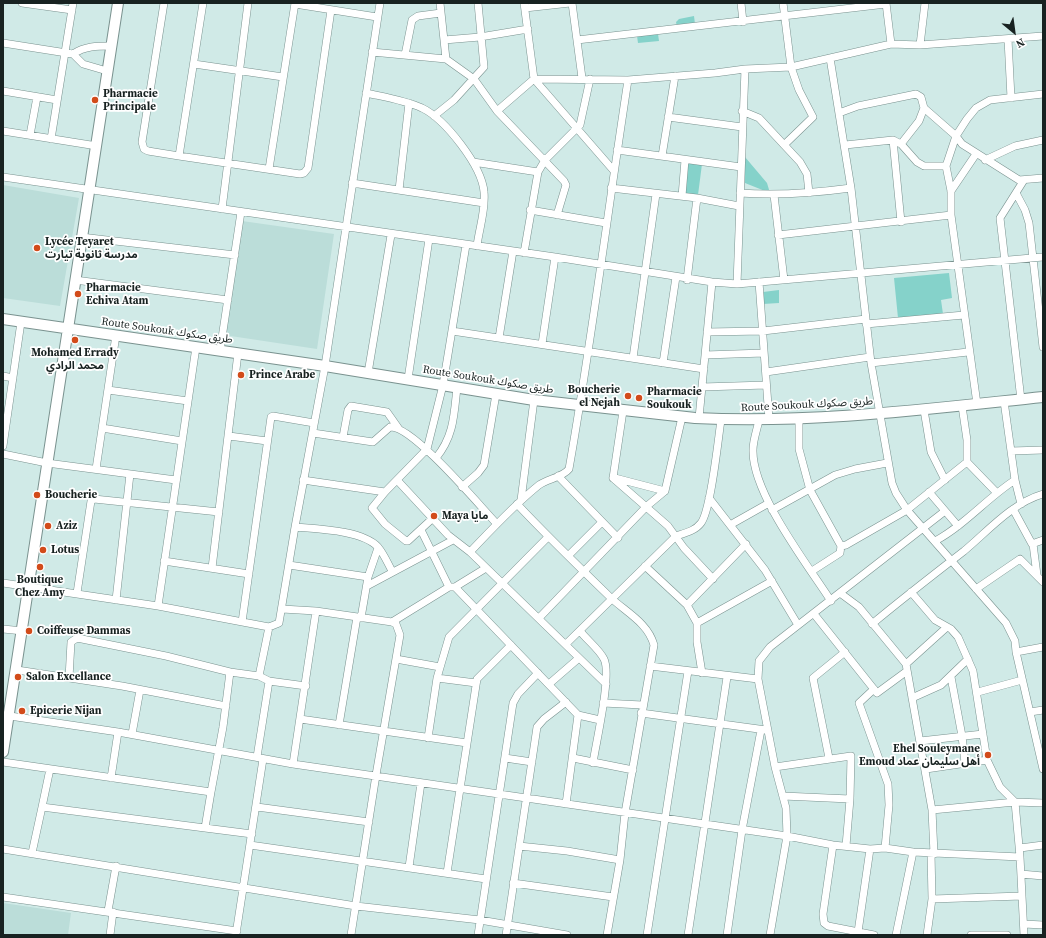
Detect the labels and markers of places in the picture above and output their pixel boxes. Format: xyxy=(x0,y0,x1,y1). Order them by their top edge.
place label: Pharmacie Principale xyxy=(103,87,158,113)
marker: Pharmacie Principale xyxy=(90,95,100,105)
place label: Lycée Teyaret مدرسة ثانوية تيارت xyxy=(45,235,138,261)
marker: Lycée Teyaret مدرسة ثانوية تيارت xyxy=(32,243,42,253)
place label: Pharmacie Echiva Atam xyxy=(86,281,149,307)
marker: Pharmacie Echiva Atam xyxy=(73,289,83,299)
marker: Mohamed Errady محمد الرادي xyxy=(70,335,80,345)
place label: Mohamed Errady محمد الرادي xyxy=(31,346,119,372)
place label: Prince Arabe xyxy=(249,368,315,382)
marker: Prince Arabe xyxy=(236,370,246,380)
place label: Boucherie el Nejah xyxy=(568,383,620,409)
place label: Pharmacie Soukouk xyxy=(647,385,702,411)
marker: Boucherie el Nejah xyxy=(623,391,633,401)
marker: Pharmacie Soukouk xyxy=(634,393,644,403)
place label: Boucherie xyxy=(45,488,97,502)
marker: Boucherie xyxy=(32,490,42,500)
place label: Maya مايا xyxy=(442,509,488,523)
marker: Maya مايا xyxy=(429,511,439,521)
place label: Aziz xyxy=(56,519,77,533)
marker: Aziz xyxy=(43,521,53,531)
place label: Lotus xyxy=(51,543,79,557)
marker: Lotus xyxy=(38,545,48,555)
marker: Boutique Chez Amy xyxy=(35,562,45,572)
place label: Boutique Chez Amy xyxy=(15,573,65,599)
place label: Coiffeuse Dammas xyxy=(37,624,131,638)
marker: Coiffeuse Dammas xyxy=(24,626,34,636)
place label: Salon Excellance xyxy=(26,670,111,684)
marker: Salon Excellance xyxy=(13,672,23,682)
place label: Epicerie Nijan xyxy=(30,704,102,718)
marker: Epicerie Nijan xyxy=(17,706,27,716)
place label: Ehel Souleymane Emoud أهل سليمان عماد xyxy=(859,742,980,768)
marker: Ehel Souleymane Emoud أهل سليمان عماد xyxy=(983,750,993,760)

